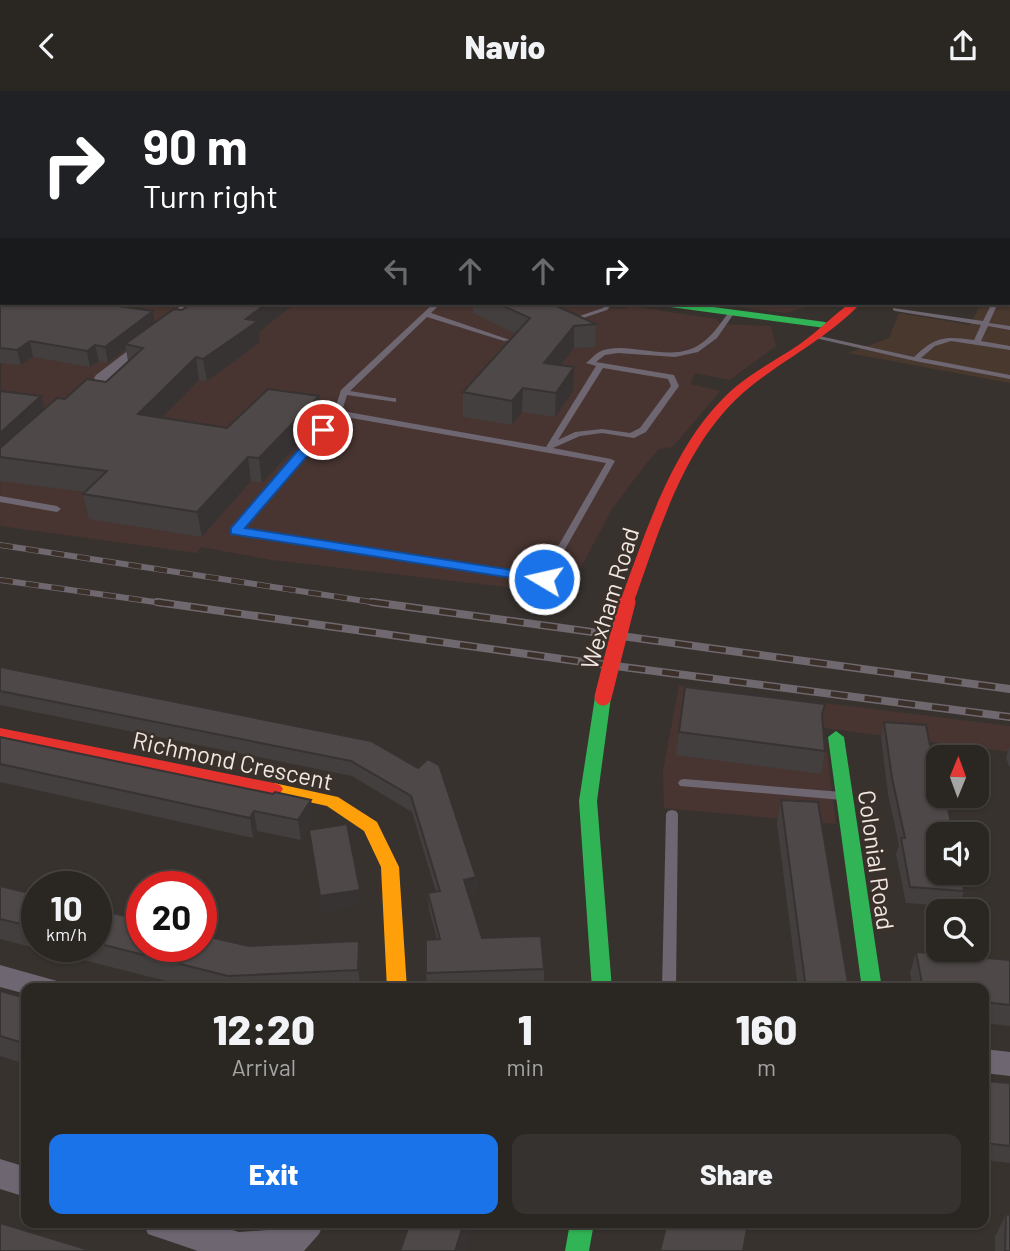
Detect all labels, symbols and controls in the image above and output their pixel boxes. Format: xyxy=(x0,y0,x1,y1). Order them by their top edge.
icon: back xyxy=(28,27,66,65)
text: Navio xyxy=(465,27,545,65)
icon: share xyxy=(944,27,982,65)
text: 90 m xyxy=(143,116,248,175)
icon: right xyxy=(28,119,119,210)
text: Turn right xyxy=(143,176,278,214)
icon: left xyxy=(378,252,416,290)
icon: ahead xyxy=(451,252,489,290)
icon: ahead xyxy=(524,252,562,290)
icon: right xyxy=(597,252,635,290)
pin xyxy=(293,400,353,460)
icon: arrive xyxy=(304,411,342,449)
street label: Wexham Road xyxy=(574,524,644,672)
position arrow xyxy=(507,542,581,616)
street label: Richmond Crescent xyxy=(130,725,336,795)
north arrow xyxy=(926,745,989,809)
map controls xyxy=(926,745,989,962)
street label: Colonial Road xyxy=(853,788,901,932)
button: sound xyxy=(926,822,989,885)
speed limit sign: 20 xyxy=(126,871,217,962)
text: 10 xyxy=(50,886,83,928)
button: search xyxy=(926,899,989,962)
text: km/h xyxy=(46,923,87,945)
text: 12:20 xyxy=(213,1003,315,1053)
text: 1 xyxy=(518,1003,533,1053)
text: 160 xyxy=(736,1003,797,1053)
text: Arrival xyxy=(232,1053,296,1081)
text: min xyxy=(507,1053,544,1081)
text: m xyxy=(757,1053,776,1081)
button: Exit xyxy=(49,1134,498,1214)
button: Share xyxy=(512,1134,961,1214)

